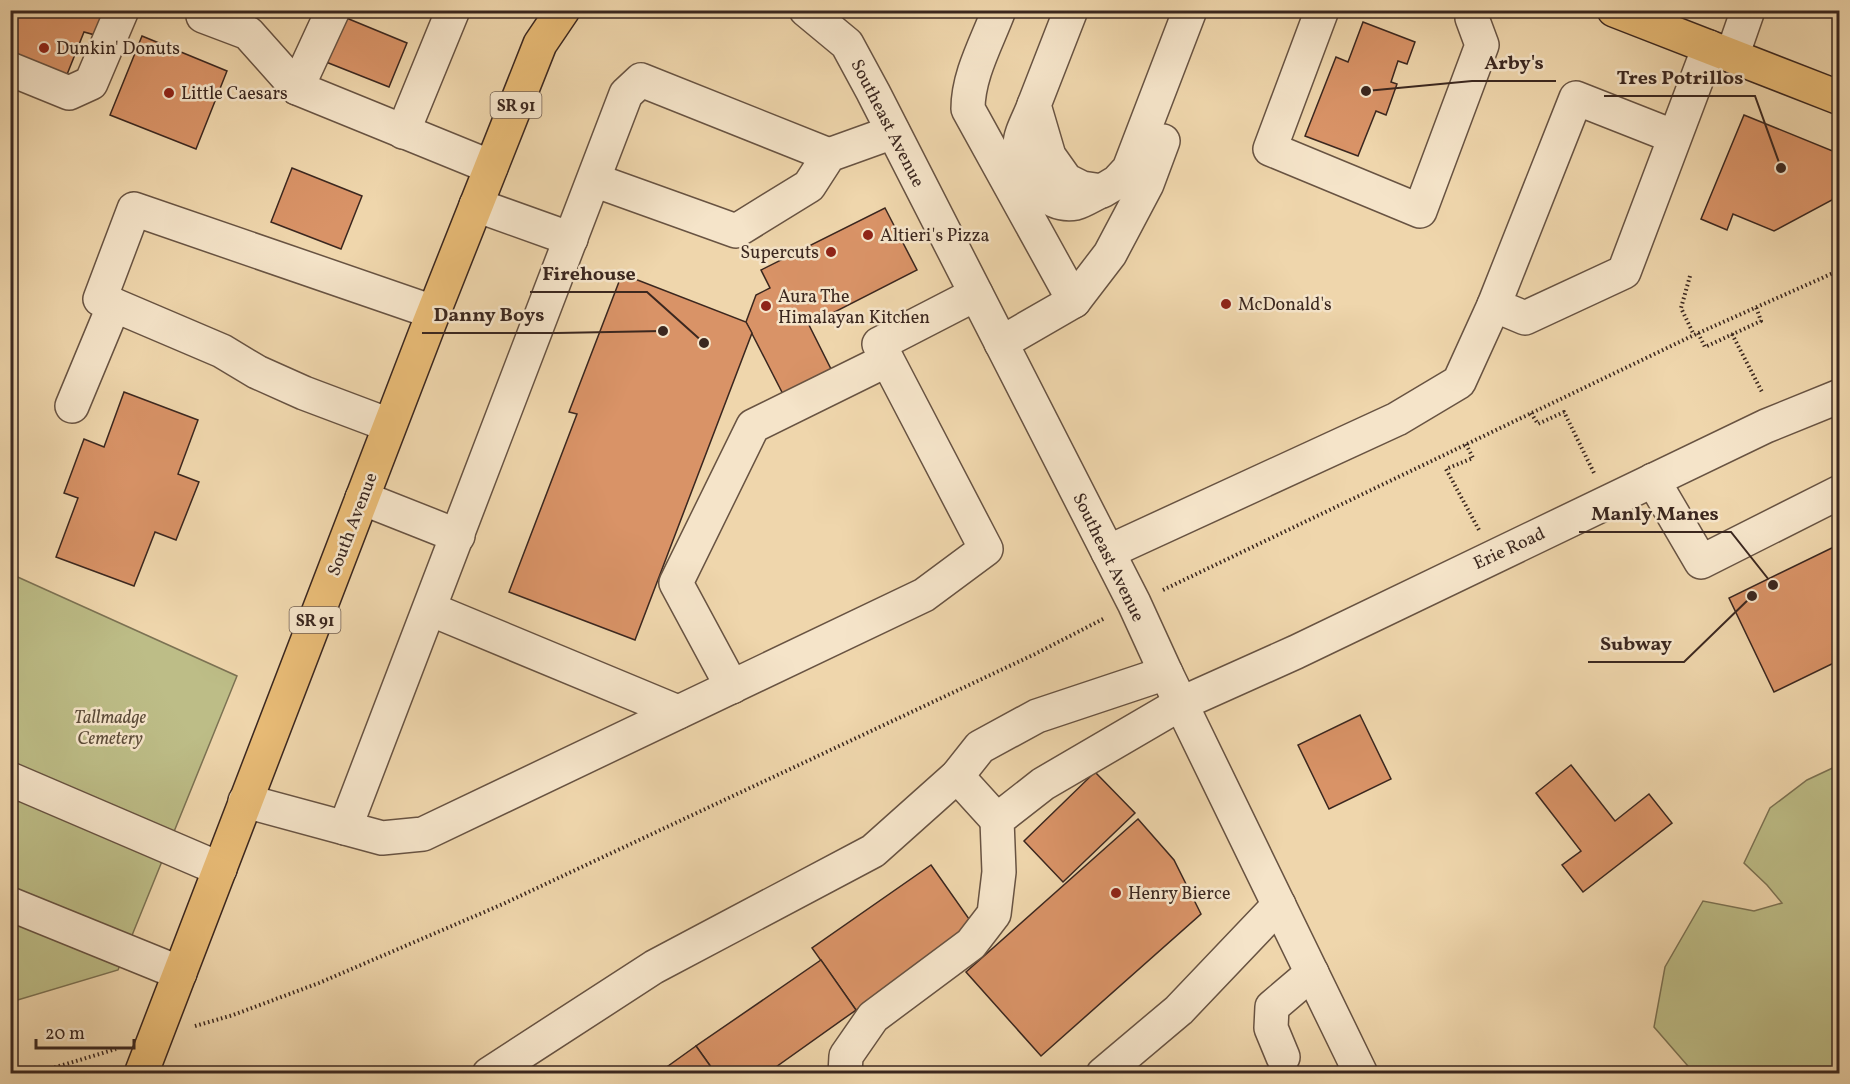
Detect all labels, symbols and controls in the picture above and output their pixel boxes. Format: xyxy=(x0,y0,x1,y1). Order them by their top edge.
place label: Dunkin' Donuts xyxy=(56,37,180,62)
marker: Dunkin' Donuts xyxy=(37,41,51,55)
callout: Arby's xyxy=(1472,43,1556,81)
text: Arby's xyxy=(1484,50,1544,78)
street label: Southeast Avenue xyxy=(844,55,930,192)
callout: Tres Potrillos xyxy=(1604,58,1755,96)
text: Tres Potrillos xyxy=(1617,65,1743,93)
place label: Little Caesars xyxy=(181,82,288,107)
marker: Little Caesars xyxy=(162,86,176,100)
road number: SR 91 xyxy=(490,92,542,118)
place label: Altieri's Pizza xyxy=(880,224,990,249)
marker: Altieri's Pizza xyxy=(861,228,875,242)
place label: Supercuts xyxy=(740,241,819,266)
marker: Supercuts xyxy=(824,245,838,259)
callout: Firehouse xyxy=(530,254,647,292)
text: Firehouse xyxy=(542,261,636,289)
place label: Aura The Himalayan Kitchen xyxy=(778,285,930,331)
place label: McDonald's xyxy=(1238,293,1332,318)
callout: Danny Boys xyxy=(422,295,557,333)
marker: McDonald's xyxy=(1219,297,1233,311)
marker: Aura The Himalayan Kitchen xyxy=(759,299,773,313)
text: Danny Boys xyxy=(433,302,545,330)
street label: South Avenue xyxy=(322,469,385,580)
street label: Southeast Avenue xyxy=(1066,489,1150,626)
callout: Manly Manes xyxy=(1579,494,1731,532)
text: Manly Manes xyxy=(1591,501,1719,529)
street label: Erie Road xyxy=(1470,522,1550,577)
road number: SR 91 xyxy=(290,607,340,633)
callout: Subway xyxy=(1588,624,1684,662)
text: Subway xyxy=(1600,631,1672,659)
park label: Tallmadge Cemetery xyxy=(74,706,146,752)
place label: Henry Bierce xyxy=(1128,882,1230,907)
marker: Henry Bierce xyxy=(1109,886,1123,900)
scale bar xyxy=(36,1012,134,1050)
text: 20 m xyxy=(45,1022,85,1047)

